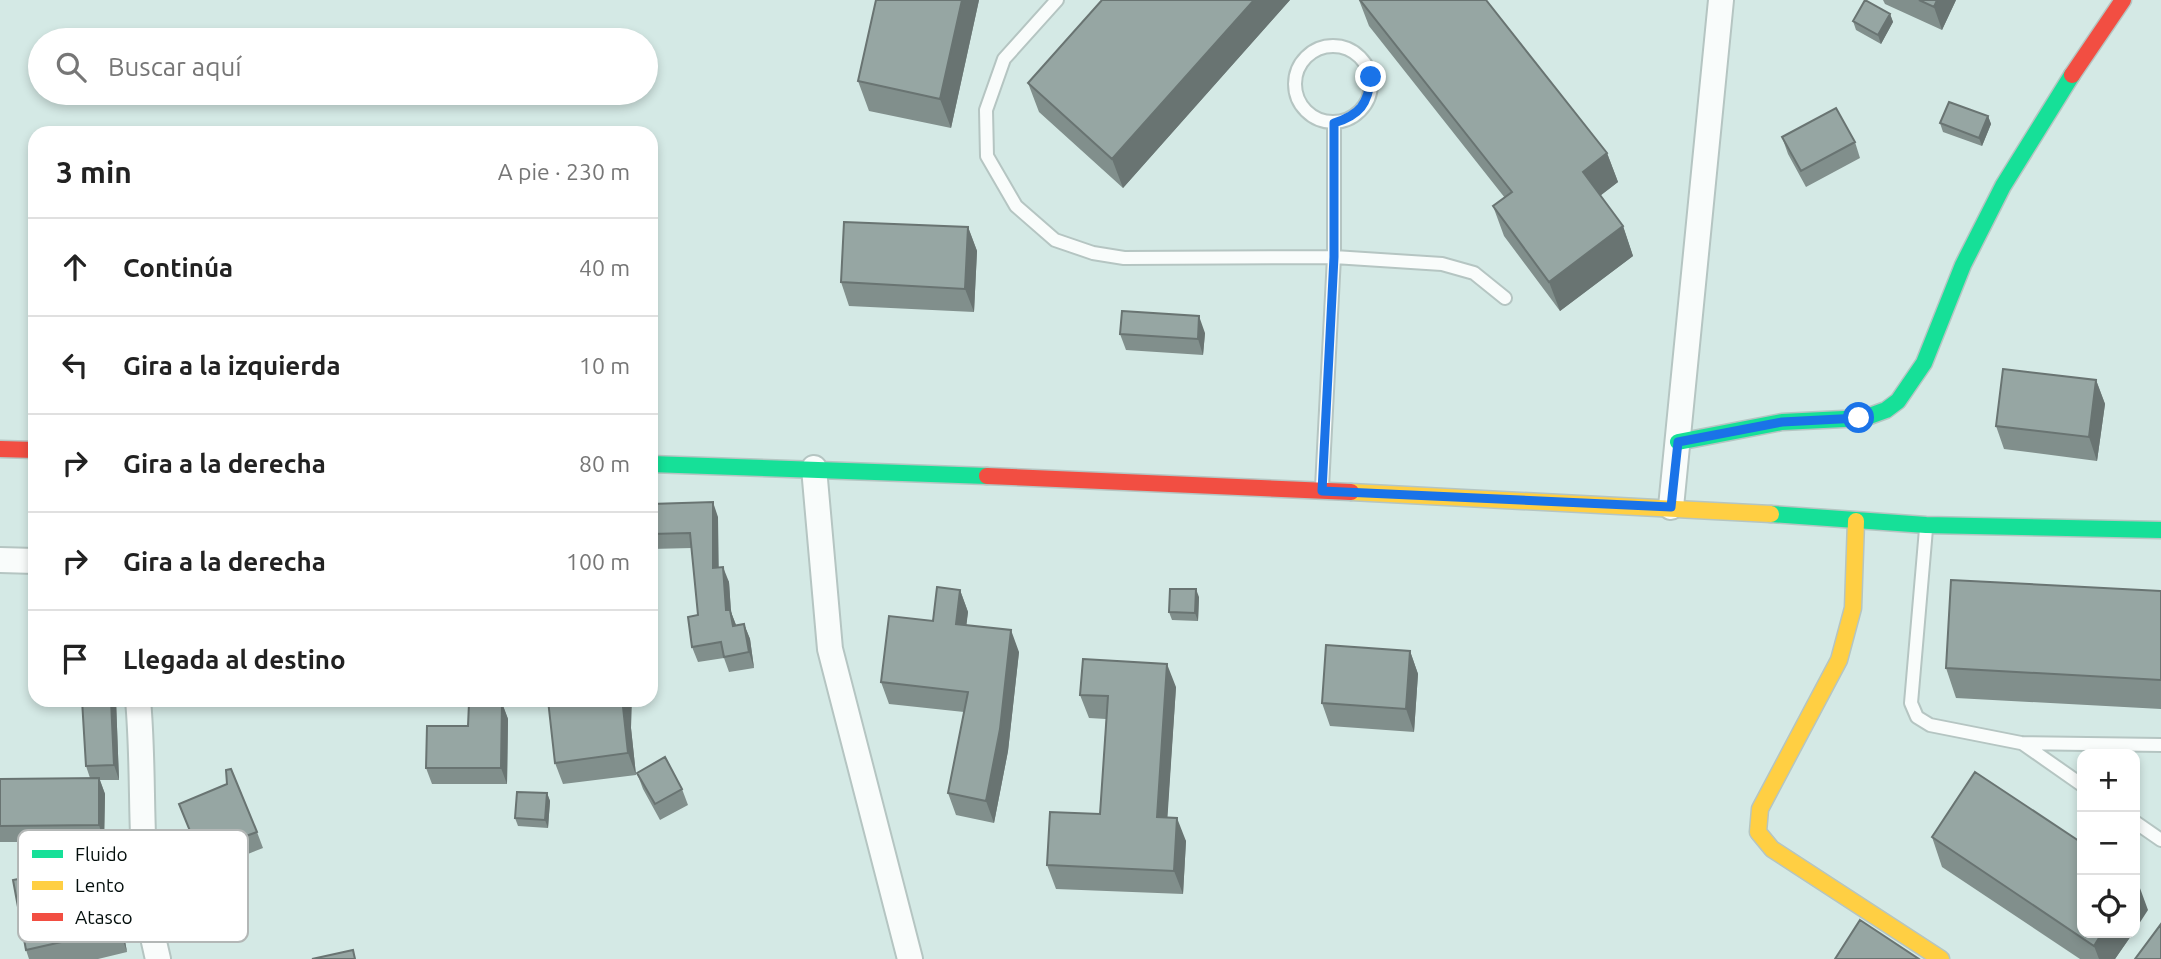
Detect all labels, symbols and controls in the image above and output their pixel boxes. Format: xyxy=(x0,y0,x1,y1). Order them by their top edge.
search box xyxy=(28,28,658,105)
icon: search xyxy=(52,48,90,86)
text: Buscar aquí xyxy=(108,52,242,81)
route end xyxy=(1355,61,1386,92)
text: 3 min xyxy=(56,155,132,189)
text: A pie · 230 m xyxy=(498,159,630,184)
icon: ahead xyxy=(56,248,94,286)
text: Continúa xyxy=(123,253,233,282)
text: 40 m xyxy=(579,255,630,280)
icon: left xyxy=(56,346,94,384)
text: Gira a la izquierda xyxy=(123,351,341,380)
text: 10 m xyxy=(579,353,630,378)
route start xyxy=(1843,402,1874,433)
icon: right xyxy=(56,444,94,482)
text: Gira a la derecha xyxy=(123,449,326,478)
text: 80 m xyxy=(579,451,630,476)
icon: right xyxy=(56,542,94,580)
text: Gira a la derecha xyxy=(123,547,326,576)
text: 100 m xyxy=(566,549,630,574)
icon: arrive xyxy=(56,640,94,678)
text: Llegada al destino xyxy=(123,645,346,674)
map controls xyxy=(2077,749,2140,938)
button: + xyxy=(2077,749,2140,812)
button: − xyxy=(2077,812,2140,875)
legend xyxy=(18,830,248,942)
text: Fluido xyxy=(75,843,128,865)
text: Lento xyxy=(75,874,125,896)
button: locate xyxy=(2077,875,2140,938)
text: Atasco xyxy=(75,906,133,928)

